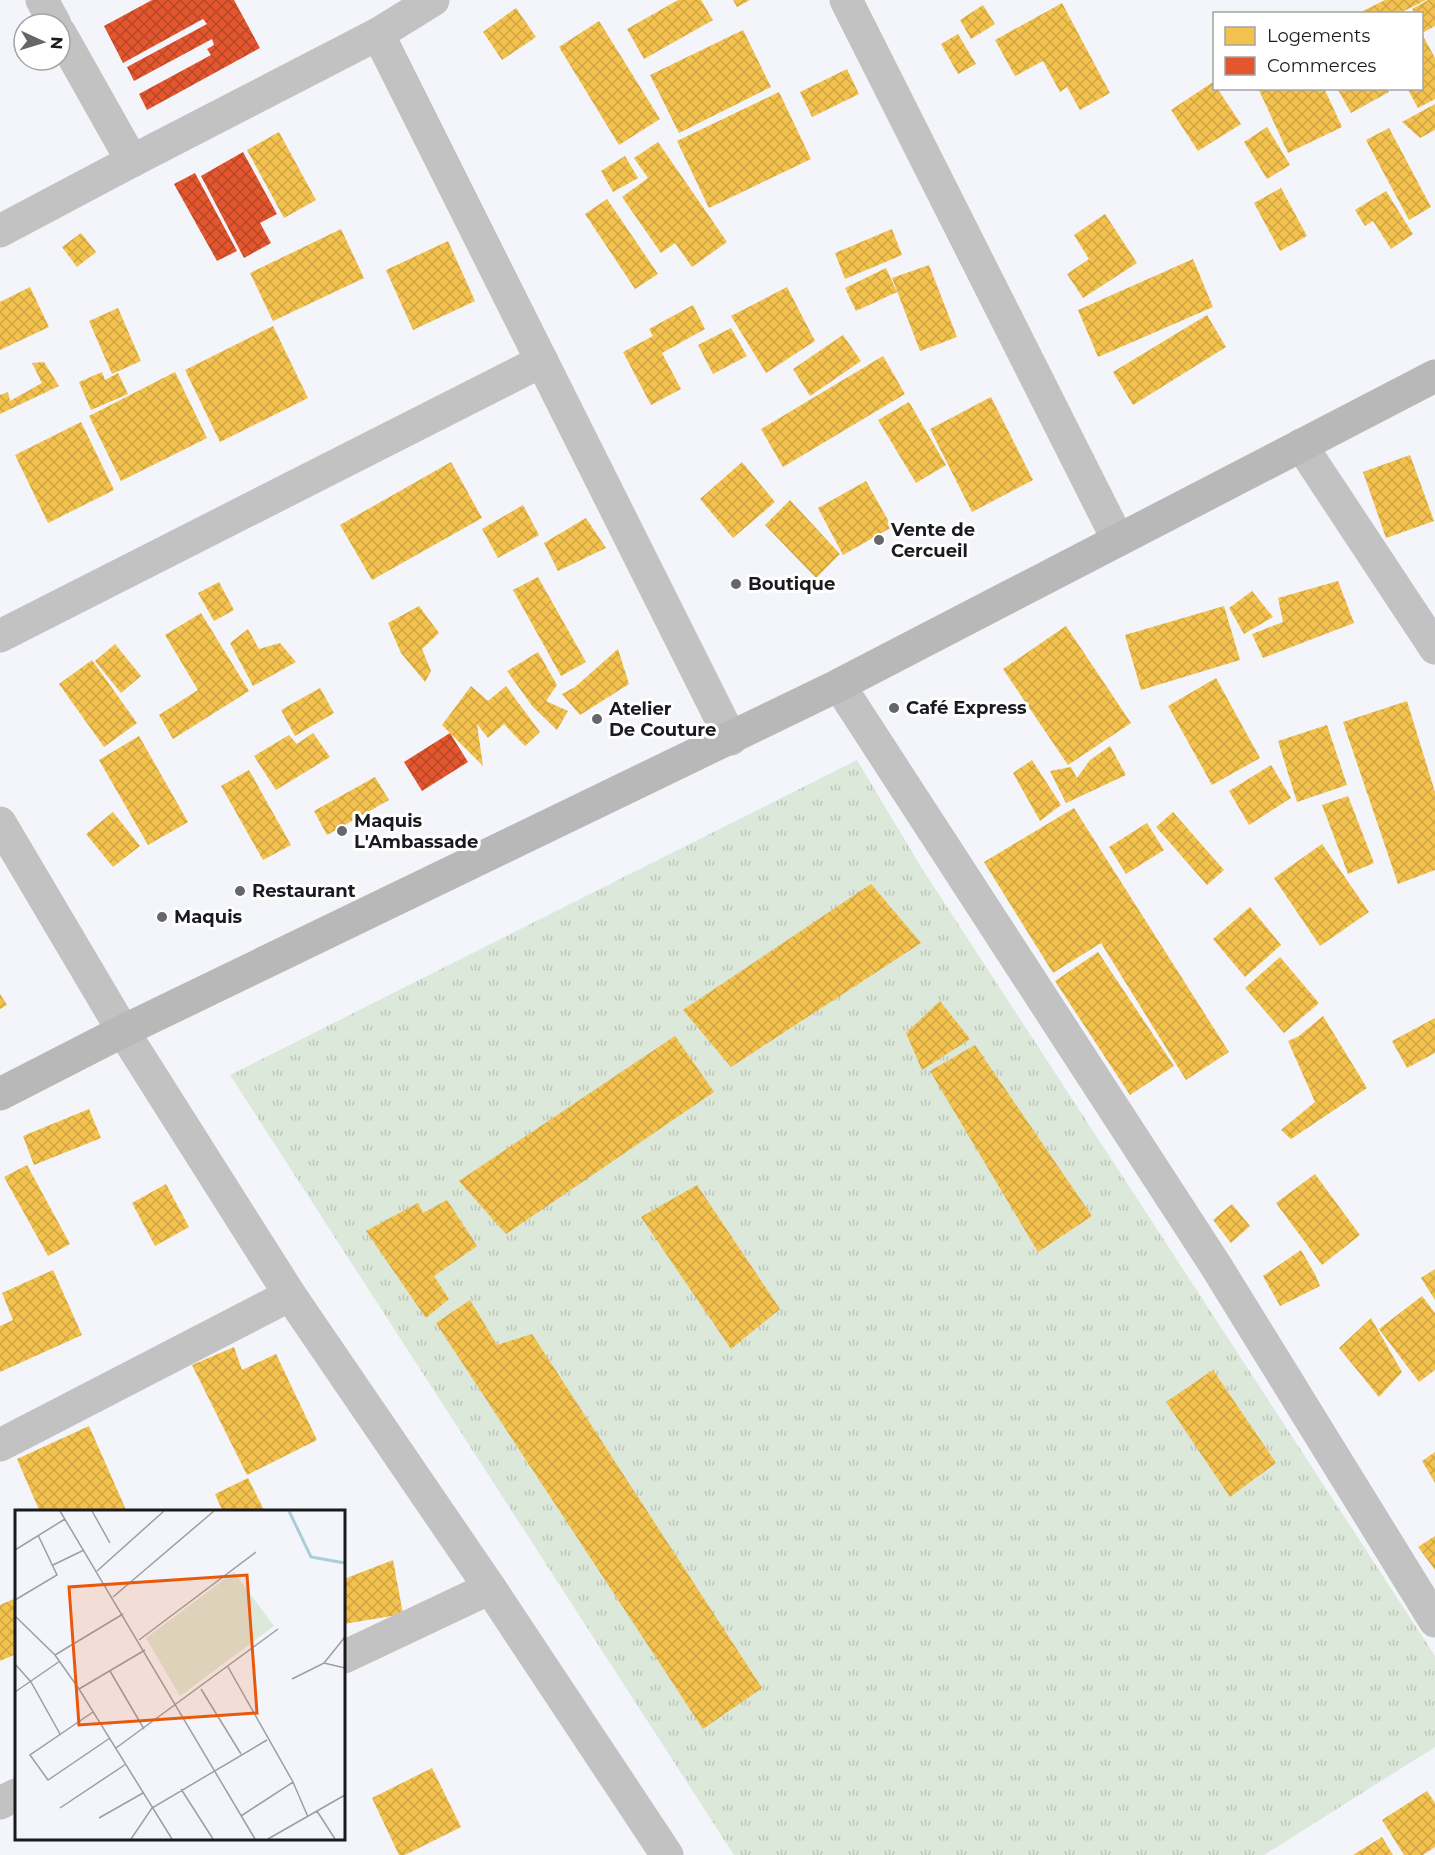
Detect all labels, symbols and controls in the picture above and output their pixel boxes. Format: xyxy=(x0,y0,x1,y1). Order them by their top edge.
north arrow xyxy=(12,12,72,72)
legend xyxy=(1213,12,1423,90)
text: Logements xyxy=(1267,25,1370,47)
text: N xyxy=(47,36,66,50)
text: Commerces xyxy=(1267,55,1377,77)
place label: Vente de Cercueil xyxy=(890,519,975,562)
marker: Vente de Cercueil xyxy=(872,533,886,547)
place label: Boutique xyxy=(748,573,835,595)
marker: Boutique xyxy=(729,577,743,591)
place label: Café Express xyxy=(906,697,1027,719)
place label: Atelier De Couture xyxy=(608,698,716,741)
marker: Café Express xyxy=(887,701,901,715)
marker: Atelier De Couture xyxy=(590,712,604,726)
place label: Maquis L'Ambassade xyxy=(354,810,478,853)
marker: Maquis L'Ambassade xyxy=(335,824,349,838)
place label: Restaurant xyxy=(252,880,356,902)
marker: Restaurant xyxy=(233,884,247,898)
place label: Maquis xyxy=(174,906,243,928)
marker: Maquis xyxy=(155,910,169,924)
inset map xyxy=(15,1510,345,1840)

